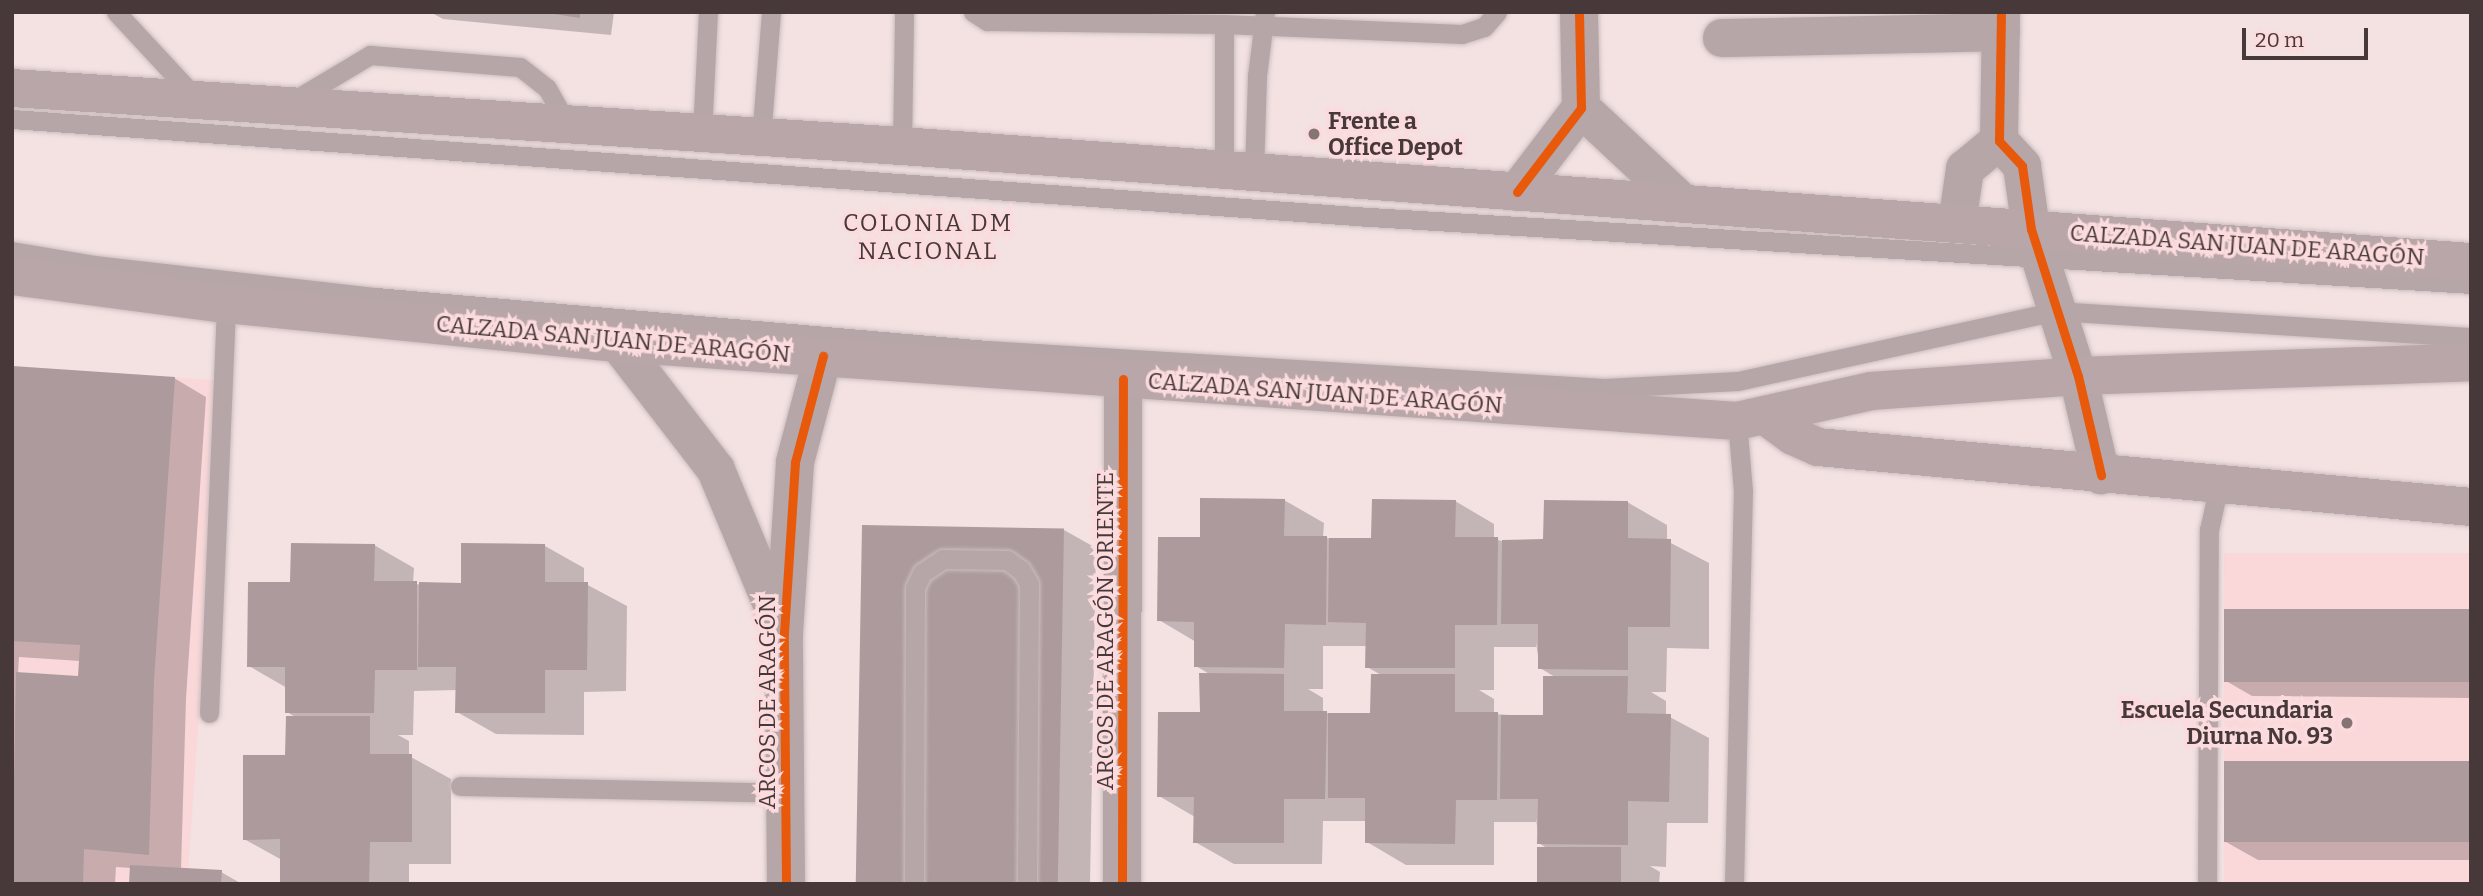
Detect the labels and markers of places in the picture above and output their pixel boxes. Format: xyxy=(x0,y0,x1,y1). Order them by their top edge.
place label: Frente a Office Depot xyxy=(1328,107,1463,161)
marker: Frente a Office Depot xyxy=(1306,126,1322,142)
place label: Escuela Secundaria Diurna No. 93 xyxy=(2121,696,2333,750)
marker: Escuela Secundaria Diurna No. 93 xyxy=(2339,715,2355,731)

